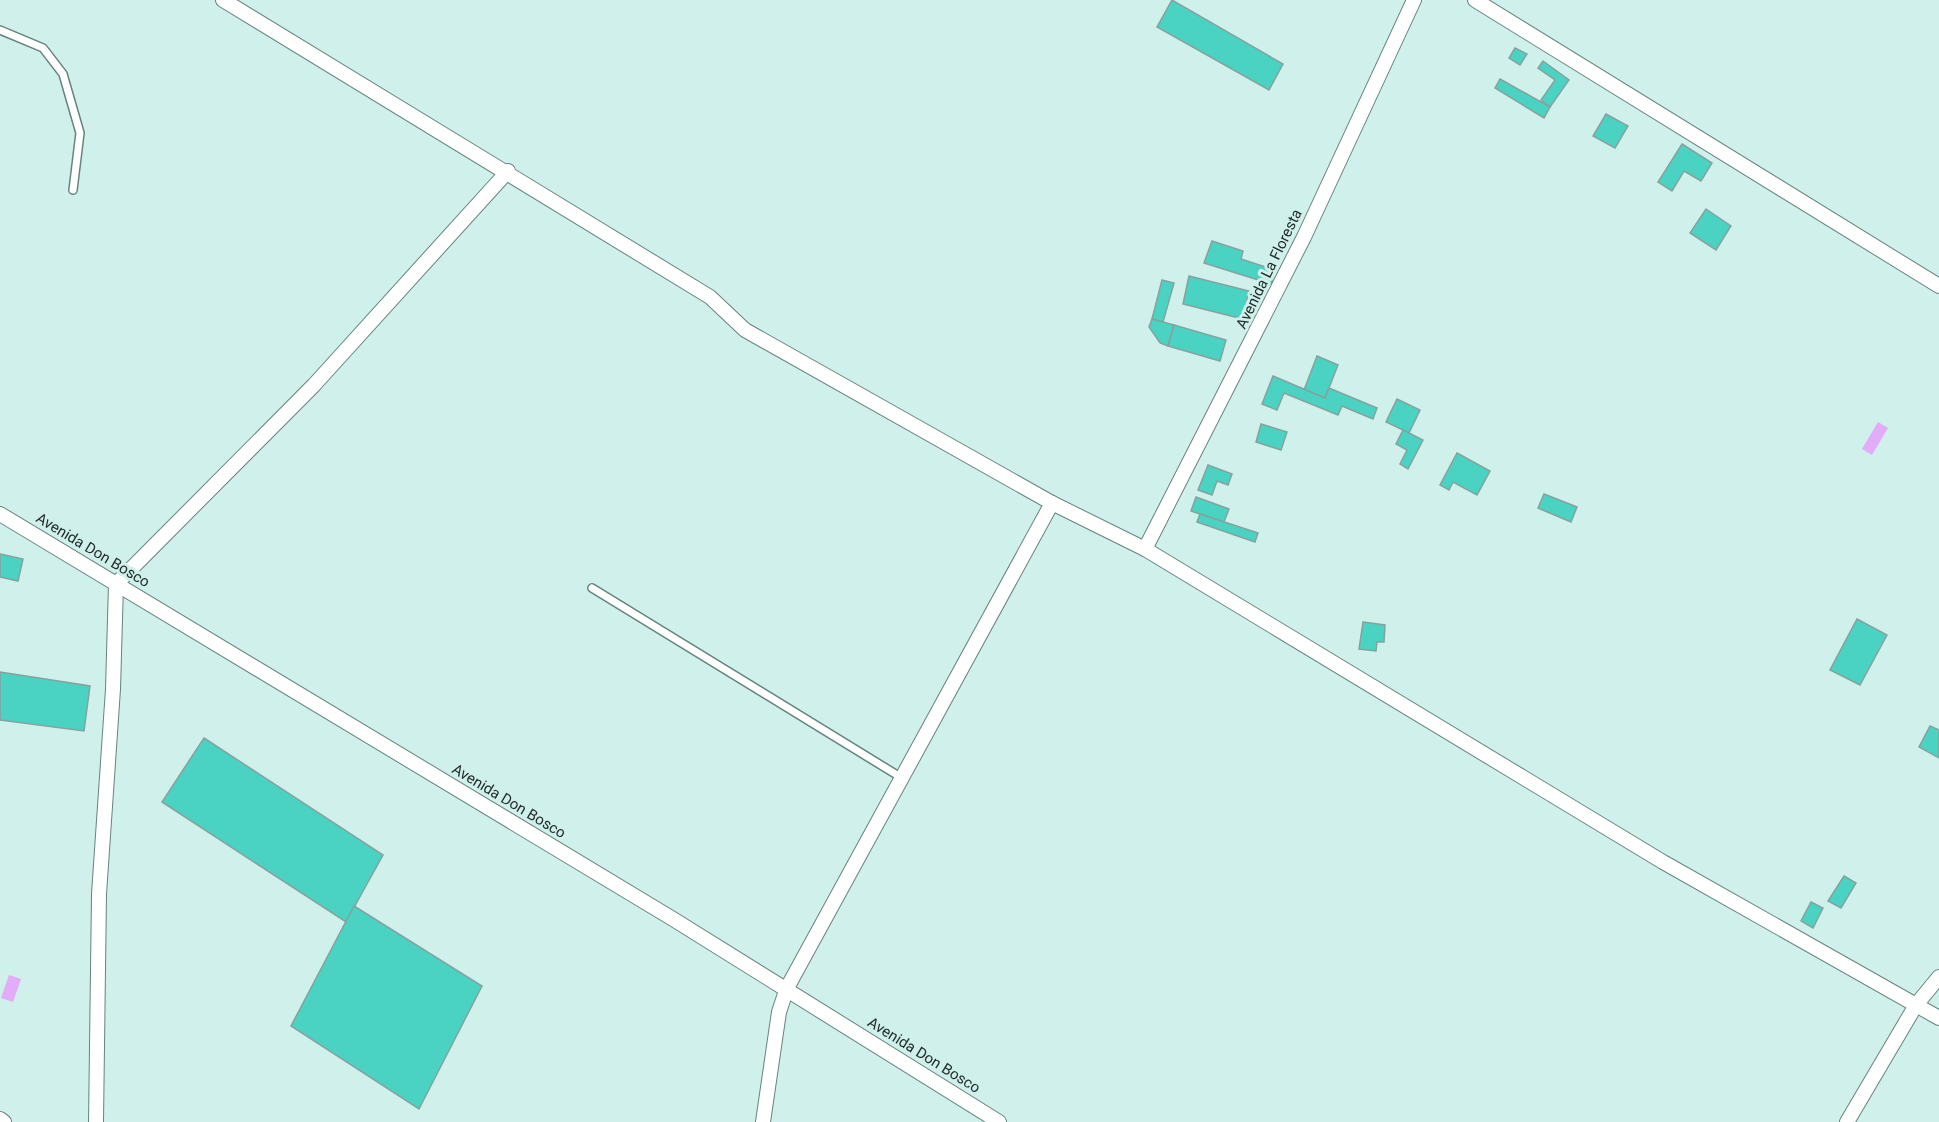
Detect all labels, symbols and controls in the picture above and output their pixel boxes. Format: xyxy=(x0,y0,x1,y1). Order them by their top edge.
street label: Avenida La Floresta xyxy=(1232,206,1306,332)
street label: Avenida Don Bosco xyxy=(33,509,153,591)
street label: Avenida Don Bosco xyxy=(449,760,569,842)
street label: Avenida Don Bosco xyxy=(864,1013,984,1097)

